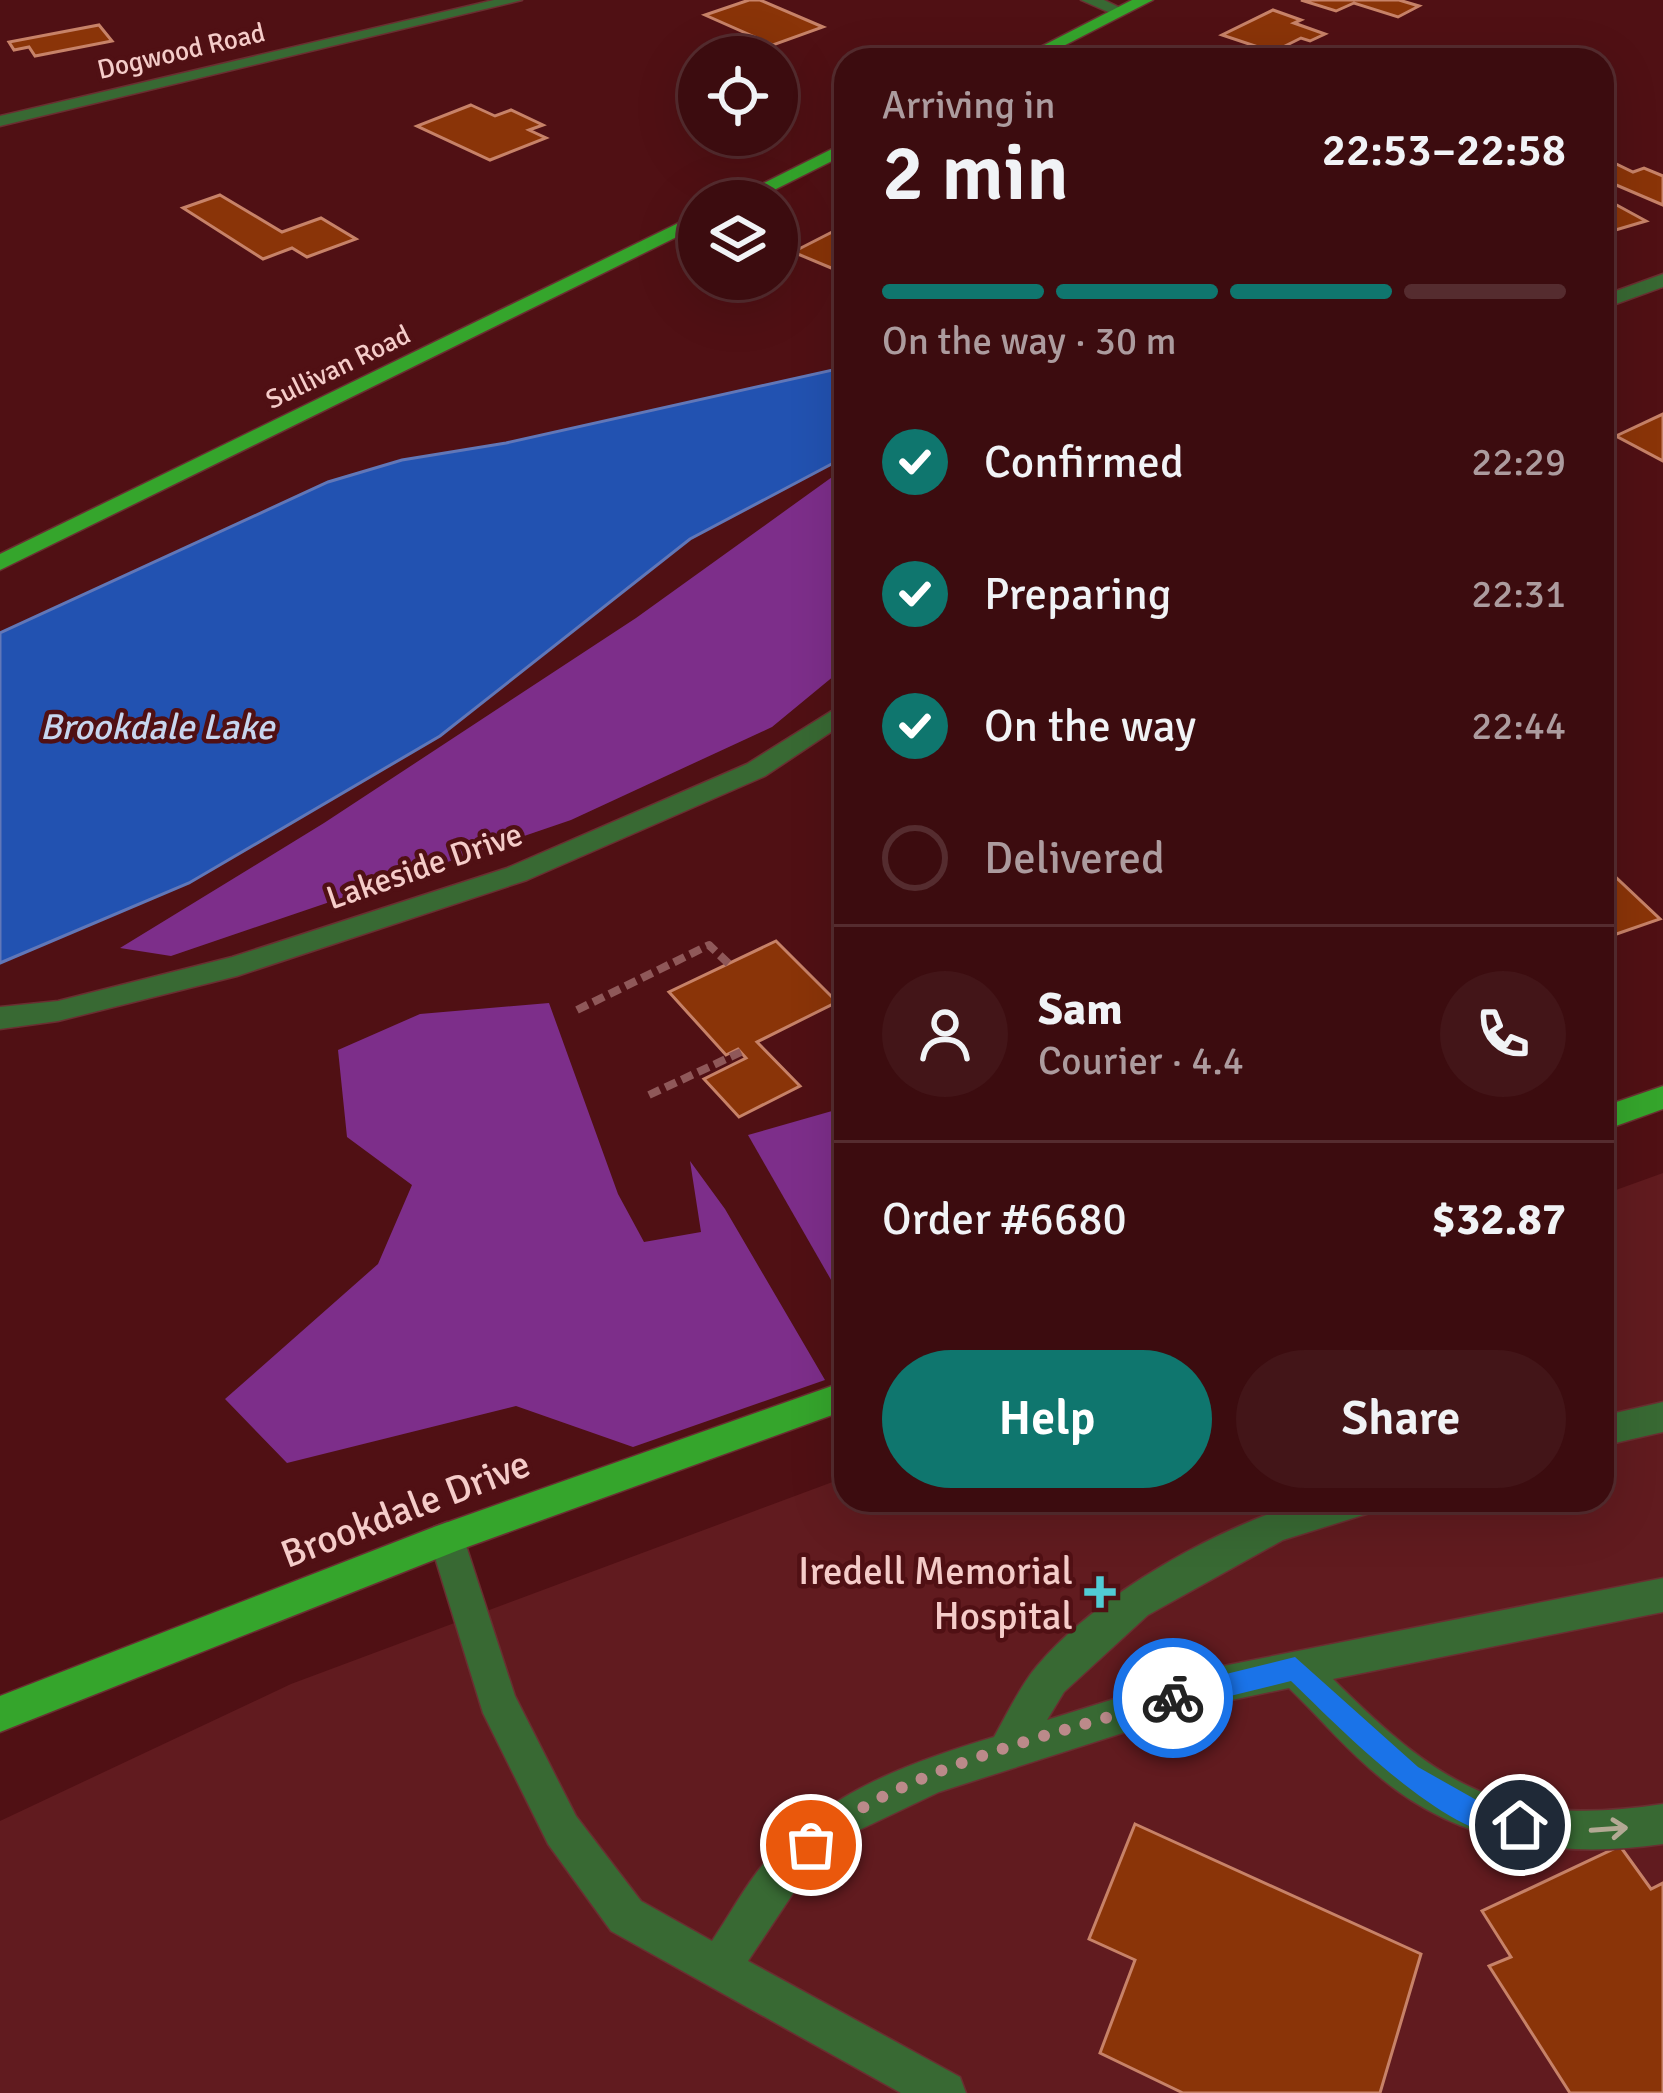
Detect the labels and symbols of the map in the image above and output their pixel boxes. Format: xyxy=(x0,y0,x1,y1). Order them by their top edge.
street label: Dogwood Road xyxy=(94,16,268,87)
street label: Sullivan Road xyxy=(261,318,416,417)
water label: Brookdale Lake xyxy=(40,705,276,750)
street label: Lakeside Drive xyxy=(321,814,528,919)
street label: Brookdale Drive xyxy=(274,1439,537,1578)
place label: Iredell Memorial Hospital xyxy=(798,1547,1073,1640)
marker: Iredell Memorial Hospital xyxy=(1084,1576,1116,1608)
courier xyxy=(1113,1638,1233,1758)
pin xyxy=(1469,1774,1571,1876)
pin xyxy=(760,1794,862,1896)
one-way arrow xyxy=(1589,1817,1628,1840)

